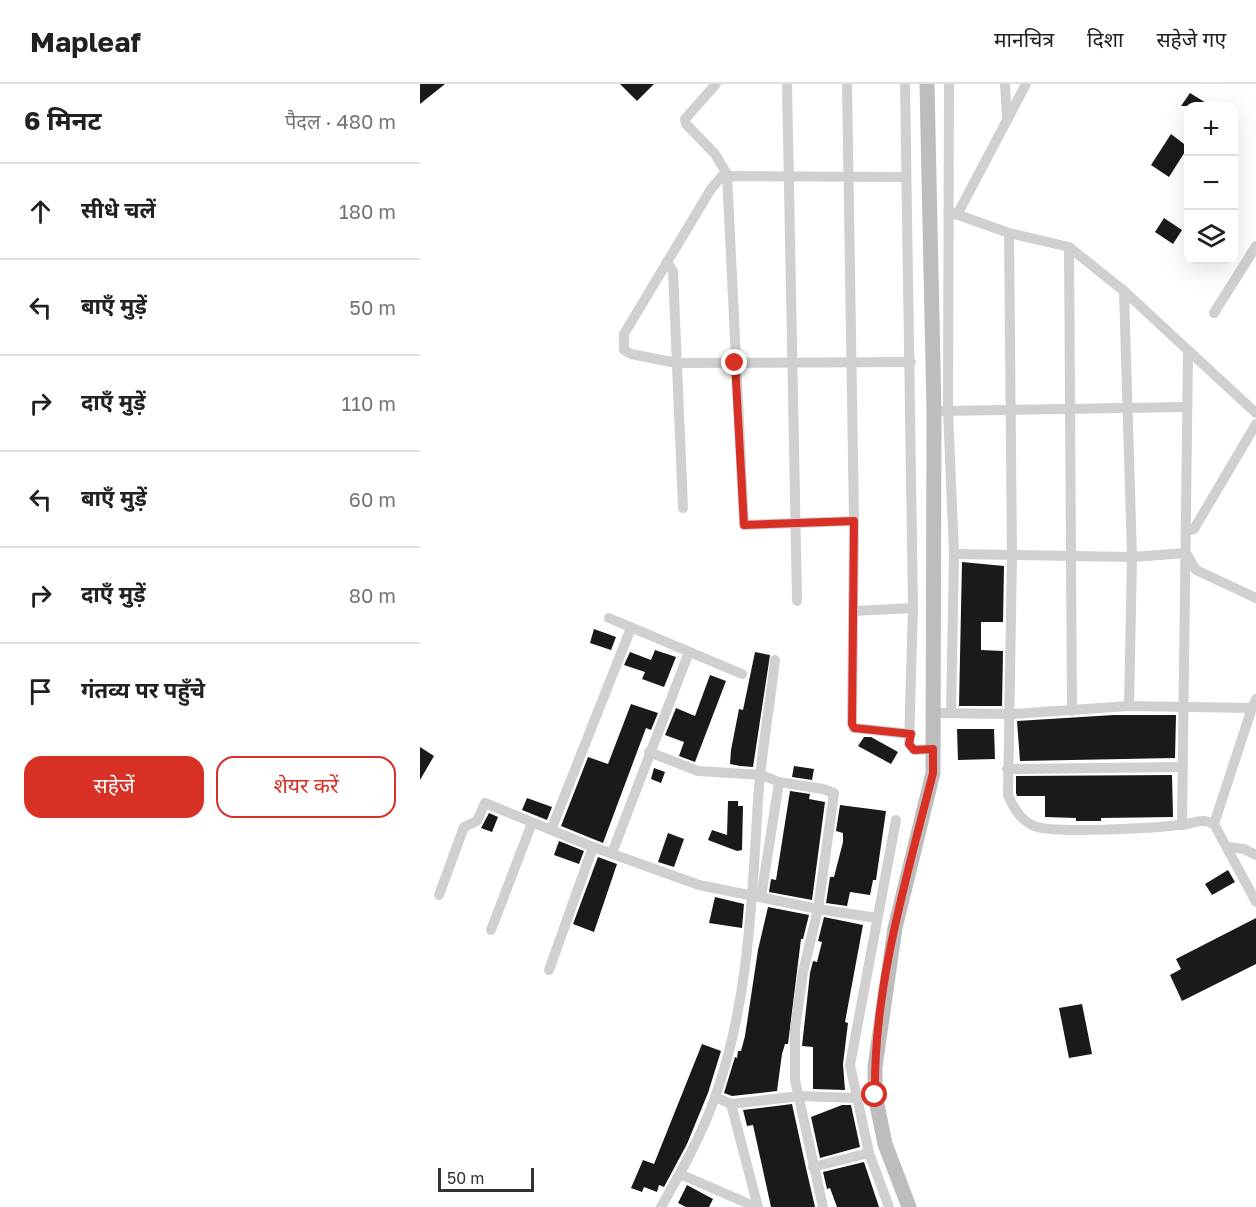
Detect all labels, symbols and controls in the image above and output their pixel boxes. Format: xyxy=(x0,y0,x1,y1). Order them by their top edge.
text: Mapleaf xyxy=(30,25,141,58)
text: मानचित्र xyxy=(994,26,1054,52)
text: दिशा xyxy=(1087,26,1123,52)
text: सहेजे गए xyxy=(1156,26,1226,52)
map controls xyxy=(1184,102,1238,264)
button: + xyxy=(1184,102,1238,156)
text: 6 मिनट xyxy=(24,105,102,136)
text: पैदल · 480 m xyxy=(285,109,396,133)
button: − xyxy=(1184,156,1238,210)
icon: ahead xyxy=(24,195,57,228)
text: सीधे चलें xyxy=(81,196,156,223)
text: 180 m xyxy=(339,199,396,223)
button: layers xyxy=(1184,210,1238,264)
icon: left xyxy=(24,291,57,324)
text: बाएँ मुड़ें xyxy=(81,292,147,319)
text: 50 m xyxy=(349,295,396,319)
route end xyxy=(721,349,747,375)
icon: right xyxy=(24,387,57,420)
text: दाएँ मुड़ें xyxy=(81,388,146,415)
text: 110 m xyxy=(342,391,396,415)
icon: left xyxy=(24,483,57,516)
text: बाएँ मुड़ें xyxy=(81,484,147,511)
text: 60 m xyxy=(349,487,396,511)
icon: right xyxy=(24,579,57,612)
text: दाएँ मुड़ें xyxy=(81,580,146,607)
text: 80 m xyxy=(349,583,396,607)
icon: arrive xyxy=(24,675,57,708)
text: गंतव्य पर पहुँचे xyxy=(81,676,205,703)
button: सहेजें xyxy=(24,756,204,818)
button: शेयर करें xyxy=(216,756,396,818)
route start xyxy=(861,1081,887,1107)
scale bar xyxy=(438,1165,534,1192)
text: 50 m xyxy=(447,1168,484,1188)

